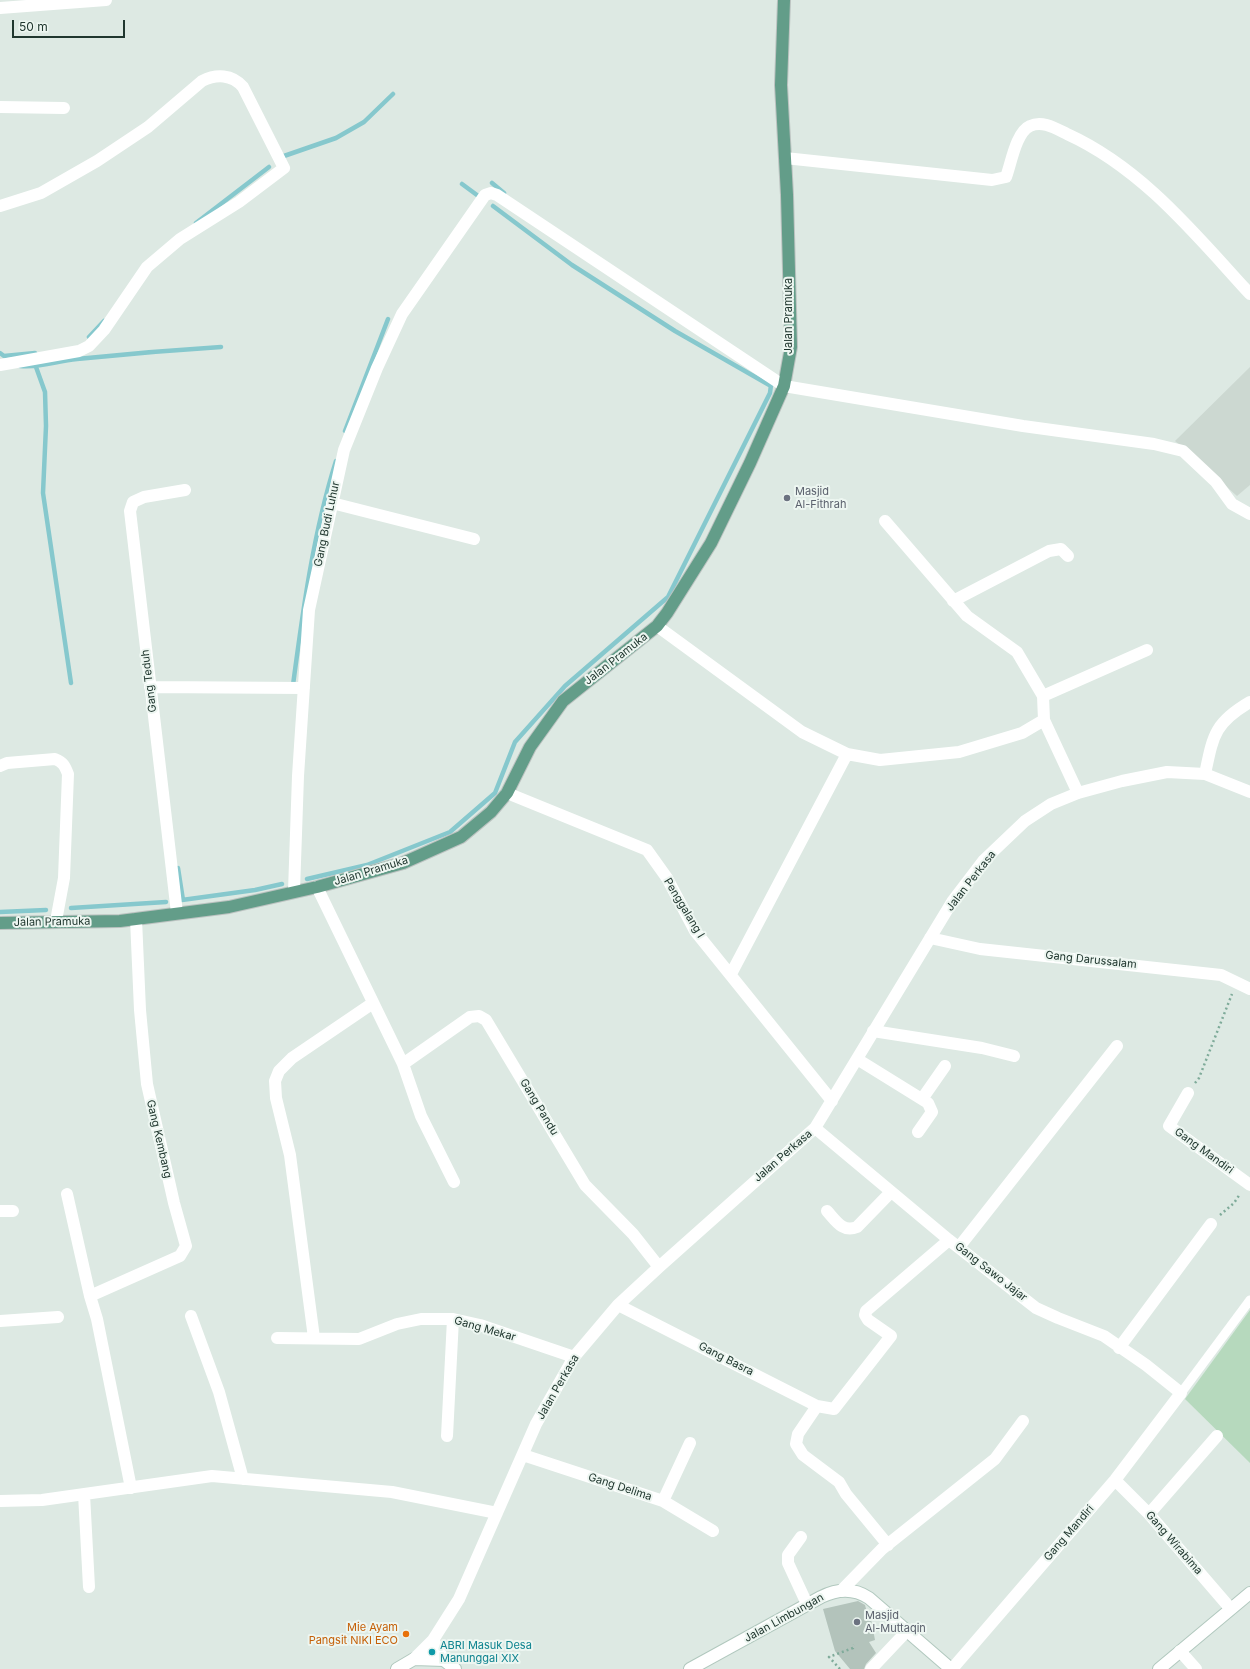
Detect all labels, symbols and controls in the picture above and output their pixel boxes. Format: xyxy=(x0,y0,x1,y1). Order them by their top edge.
scale bar xyxy=(14,12,127,38)
text: 50 m xyxy=(19,19,48,34)
street label: Jalan Pramuka xyxy=(782,278,796,354)
street label: Gang Budi Luhur xyxy=(312,480,342,568)
place label: Masjid Al-Fithrah xyxy=(795,485,846,511)
marker: Masjid Al-Fithrah xyxy=(782,493,792,503)
street label: Jalan Pramuka xyxy=(582,630,650,688)
street label: Gang Teduh xyxy=(139,649,159,713)
street label: Jalan Perkasa xyxy=(943,848,999,914)
street label: Jalan Pramuka xyxy=(332,853,410,889)
street label: Penggalang I xyxy=(661,876,707,940)
street label: Jalan Pramuka xyxy=(14,915,90,929)
street label: Gang Darussalam xyxy=(1045,949,1137,971)
street label: Gang Pandu xyxy=(517,1076,561,1138)
street label: Gang Kembang xyxy=(144,1099,174,1179)
street label: Gang Mandiri xyxy=(1172,1125,1236,1177)
street label: Jalan Perkasa xyxy=(751,1127,815,1185)
street label: Gang Sawo Jajar xyxy=(952,1240,1030,1304)
street label: Gang Mekar xyxy=(453,1314,517,1344)
street label: Gang Basra xyxy=(696,1339,756,1379)
street label: Jalan Perkasa xyxy=(534,1352,582,1422)
street label: Gang Delima xyxy=(586,1470,654,1504)
street label: Gang Mandiri xyxy=(1041,1502,1097,1564)
street label: Gang Wirabima xyxy=(1143,1509,1205,1577)
street label: Jalan Limbungan xyxy=(742,1591,826,1645)
place label: Masjid Al-Muttaqin xyxy=(865,1609,926,1635)
marker: Masjid Al-Muttaqin xyxy=(852,1617,862,1627)
place label: Mie Ayam Pangsit NIKI ECO xyxy=(309,1621,398,1647)
marker: Mie Ayam Pangsit NIKI ECO xyxy=(401,1629,411,1639)
place label: ABRI Masuk Desa Manunggal XIX xyxy=(440,1639,532,1665)
marker: ABRI Masuk Desa Manunggal XIX xyxy=(427,1647,437,1657)

